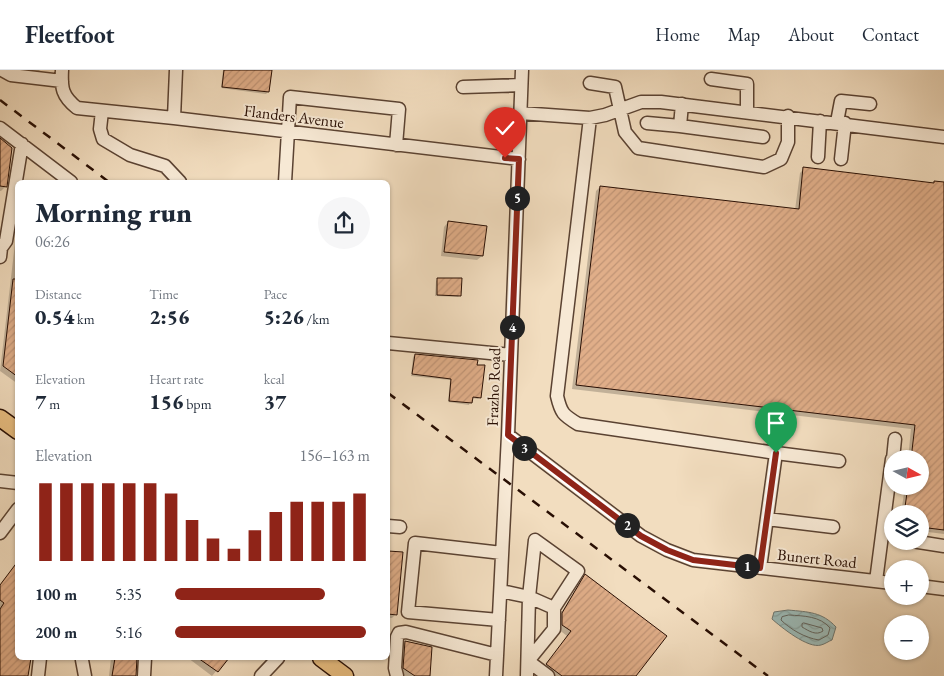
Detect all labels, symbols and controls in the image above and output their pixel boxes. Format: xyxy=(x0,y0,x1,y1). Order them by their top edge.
text: Fleetfoot xyxy=(25,19,115,50)
text: Home xyxy=(655,23,700,46)
text: Map xyxy=(728,23,760,46)
text: About xyxy=(788,23,834,46)
text: Contact xyxy=(862,23,919,46)
street label: Flanders Avenue xyxy=(243,100,345,133)
pin xyxy=(484,107,526,158)
icon: check xyxy=(491,114,519,142)
pin: 5 xyxy=(504,186,530,210)
text: 5 xyxy=(514,189,521,207)
text: Morning run xyxy=(35,194,192,230)
button: share xyxy=(318,197,370,249)
text: 06:26 xyxy=(35,231,70,252)
text: Distance xyxy=(35,285,82,303)
text: Time xyxy=(149,285,179,303)
text: Pace xyxy=(264,285,287,303)
text: 0.54 xyxy=(35,303,74,330)
text: 2:56 xyxy=(149,303,189,330)
text: 5:26 xyxy=(264,303,304,330)
text: km xyxy=(74,310,95,328)
text: /km xyxy=(304,310,330,328)
pin: 4 xyxy=(500,314,524,340)
text: 4 xyxy=(509,318,516,336)
street label: Frazho Road xyxy=(482,347,505,427)
text: Elevation xyxy=(35,370,85,388)
text: Heart rate xyxy=(149,370,204,388)
text: kcal xyxy=(264,370,285,388)
text: 7 xyxy=(35,388,46,415)
text: 156 xyxy=(149,388,183,415)
text: 37 xyxy=(264,388,286,415)
text: m xyxy=(46,395,60,413)
text: bpm xyxy=(183,395,212,413)
pin xyxy=(755,402,797,453)
icon: arrive xyxy=(762,409,790,437)
pin: 3 xyxy=(512,436,536,460)
text: 3 xyxy=(521,439,528,457)
text: Elevation xyxy=(35,445,93,466)
text: 156–163 m xyxy=(299,445,370,466)
north arrow xyxy=(884,450,929,495)
map controls xyxy=(884,450,929,660)
button: layers xyxy=(884,505,929,550)
pin: 2 xyxy=(614,512,640,538)
text: 2 xyxy=(624,516,631,534)
street label: Bunert Road xyxy=(776,544,859,573)
pin: 1 xyxy=(734,554,760,578)
text: 1 xyxy=(744,557,751,575)
button: + xyxy=(884,560,929,605)
text: 100 m xyxy=(35,584,77,605)
text: 5:35 xyxy=(115,584,142,605)
button: − xyxy=(884,615,929,660)
text: 200 m xyxy=(35,622,77,643)
text: 5:16 xyxy=(115,622,142,643)

